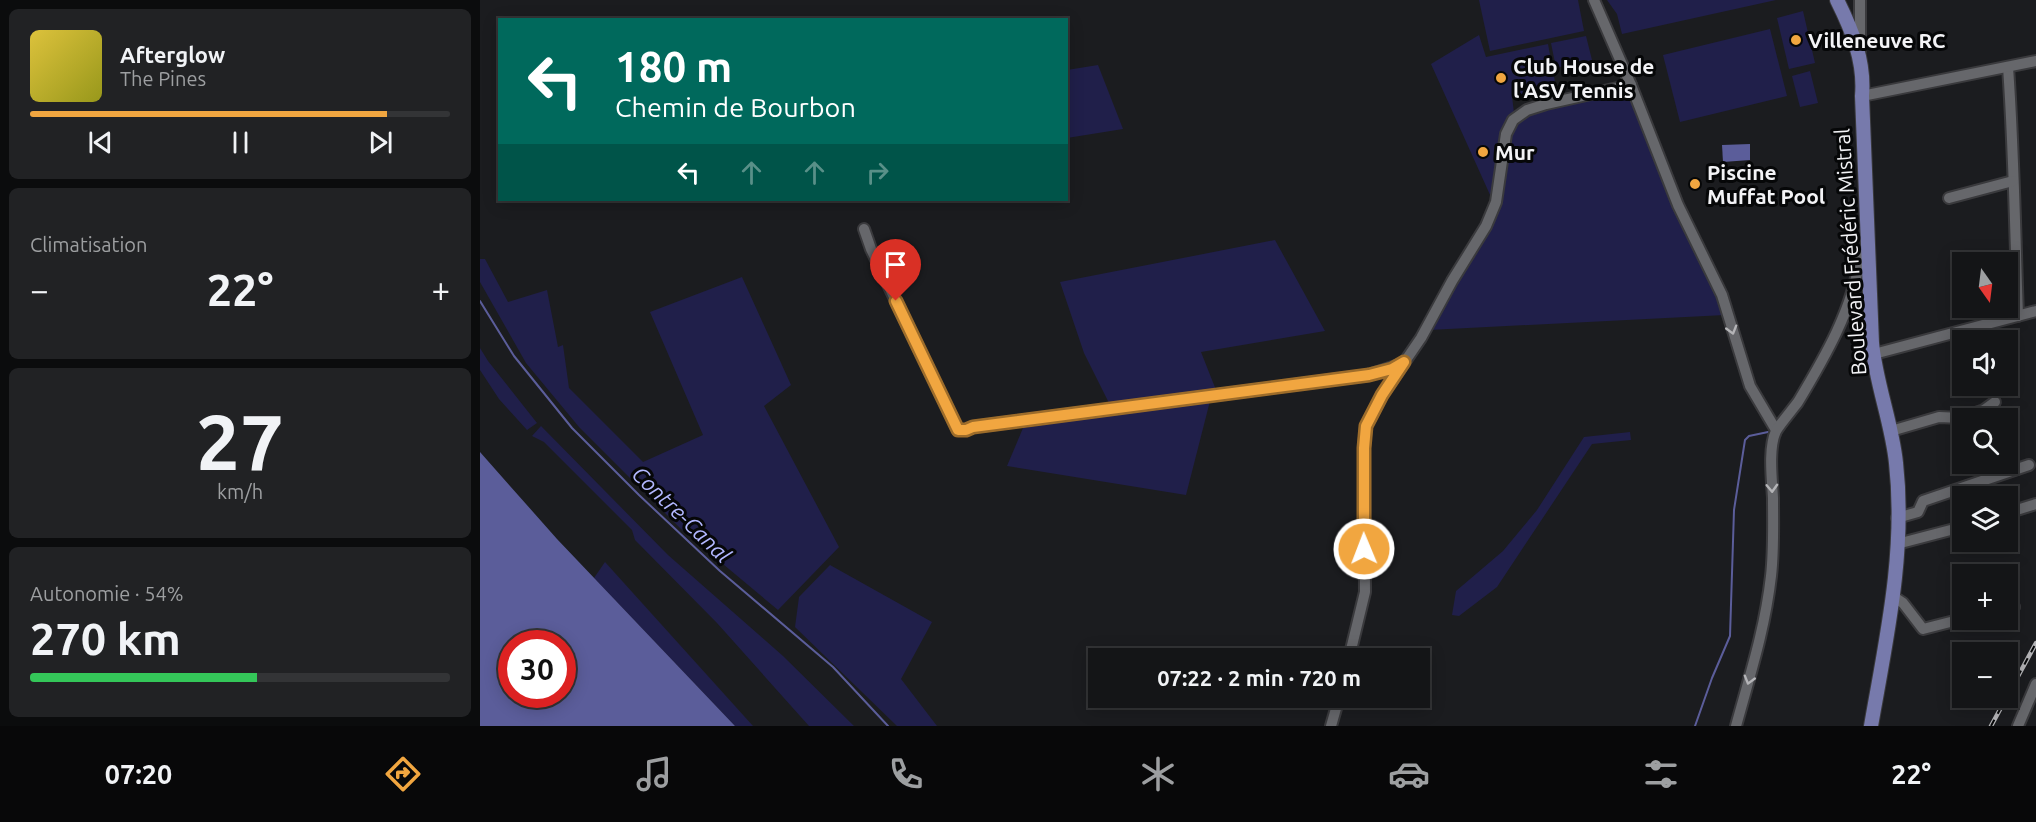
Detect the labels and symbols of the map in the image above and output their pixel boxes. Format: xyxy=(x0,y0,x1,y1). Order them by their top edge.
place label: Villeneuve RC xyxy=(1808,28,1945,52)
marker: Villeneuve RC xyxy=(1789,33,1803,47)
place label: Club House de l'ASV Tennis xyxy=(1513,54,1654,102)
marker: Club House de l'ASV Tennis xyxy=(1494,71,1508,85)
street label: Boulevard Frédéric Mistral xyxy=(1829,128,1871,376)
place label: Mur xyxy=(1495,140,1535,164)
marker: Mur xyxy=(1476,145,1490,159)
place label: Piscine Muffat Pool xyxy=(1707,160,1825,208)
marker: Piscine Muffat Pool xyxy=(1688,177,1702,191)
pin xyxy=(870,239,921,301)
north arrow xyxy=(1952,252,2018,318)
one-way arrow xyxy=(1725,324,1737,335)
water label: Contre-Canal xyxy=(627,461,737,567)
one-way arrow xyxy=(1766,484,1779,493)
position arrow xyxy=(1332,517,1396,581)
speed limit sign: 30 xyxy=(498,630,576,708)
one-way arrow xyxy=(1744,675,1756,685)

